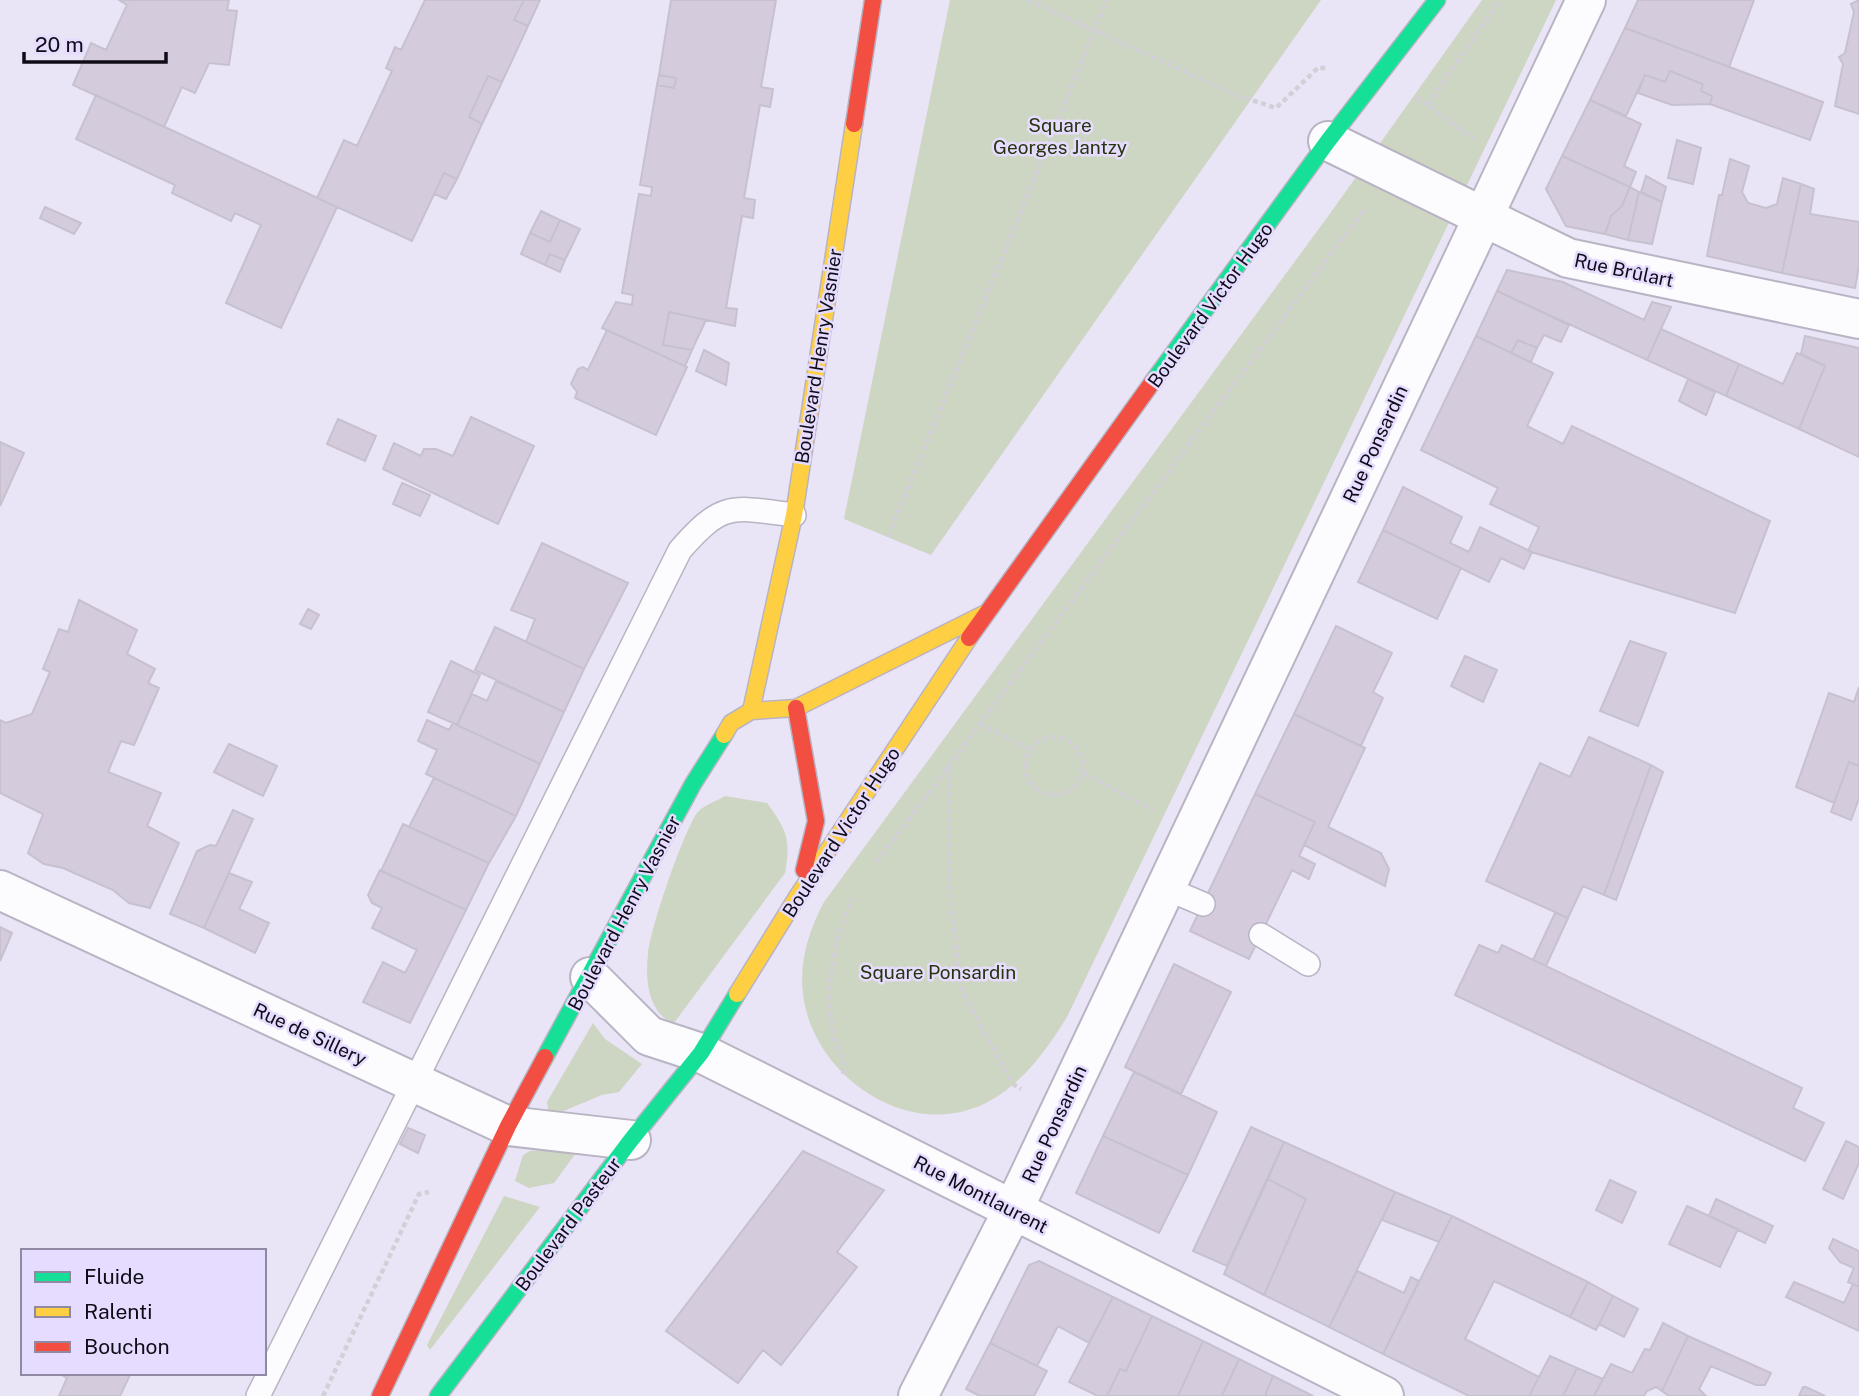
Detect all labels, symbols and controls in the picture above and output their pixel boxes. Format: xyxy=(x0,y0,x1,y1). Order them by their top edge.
scale bar xyxy=(24,21,166,65)
text: 20 m xyxy=(35,32,84,57)
park label: Square Georges Jantzy xyxy=(993,114,1127,158)
street label: Boulevard Victor Hugo xyxy=(1143,218,1277,392)
street label: Boulevard Henry Vasnier xyxy=(790,247,846,465)
street label: Rue Brûlart xyxy=(1572,249,1676,291)
street label: Rue Ponsardin xyxy=(1338,382,1412,506)
street label: Boulevard Victor Hugo xyxy=(778,743,904,921)
street label: Boulevard Henry Vasnier xyxy=(563,812,685,1014)
park label: Square Ponsardin xyxy=(860,961,1016,983)
street label: Rue de Sillery xyxy=(250,998,370,1070)
street label: Rue Ponsardin xyxy=(1017,1062,1091,1186)
street label: Rue Montlaurent xyxy=(910,1151,1052,1237)
street label: Boulevard Pasteur xyxy=(511,1153,625,1295)
legend xyxy=(21,1249,266,1375)
text: Fluide xyxy=(84,1264,144,1289)
text: Ralenti xyxy=(84,1299,152,1324)
text: Bouchon xyxy=(84,1334,170,1359)

